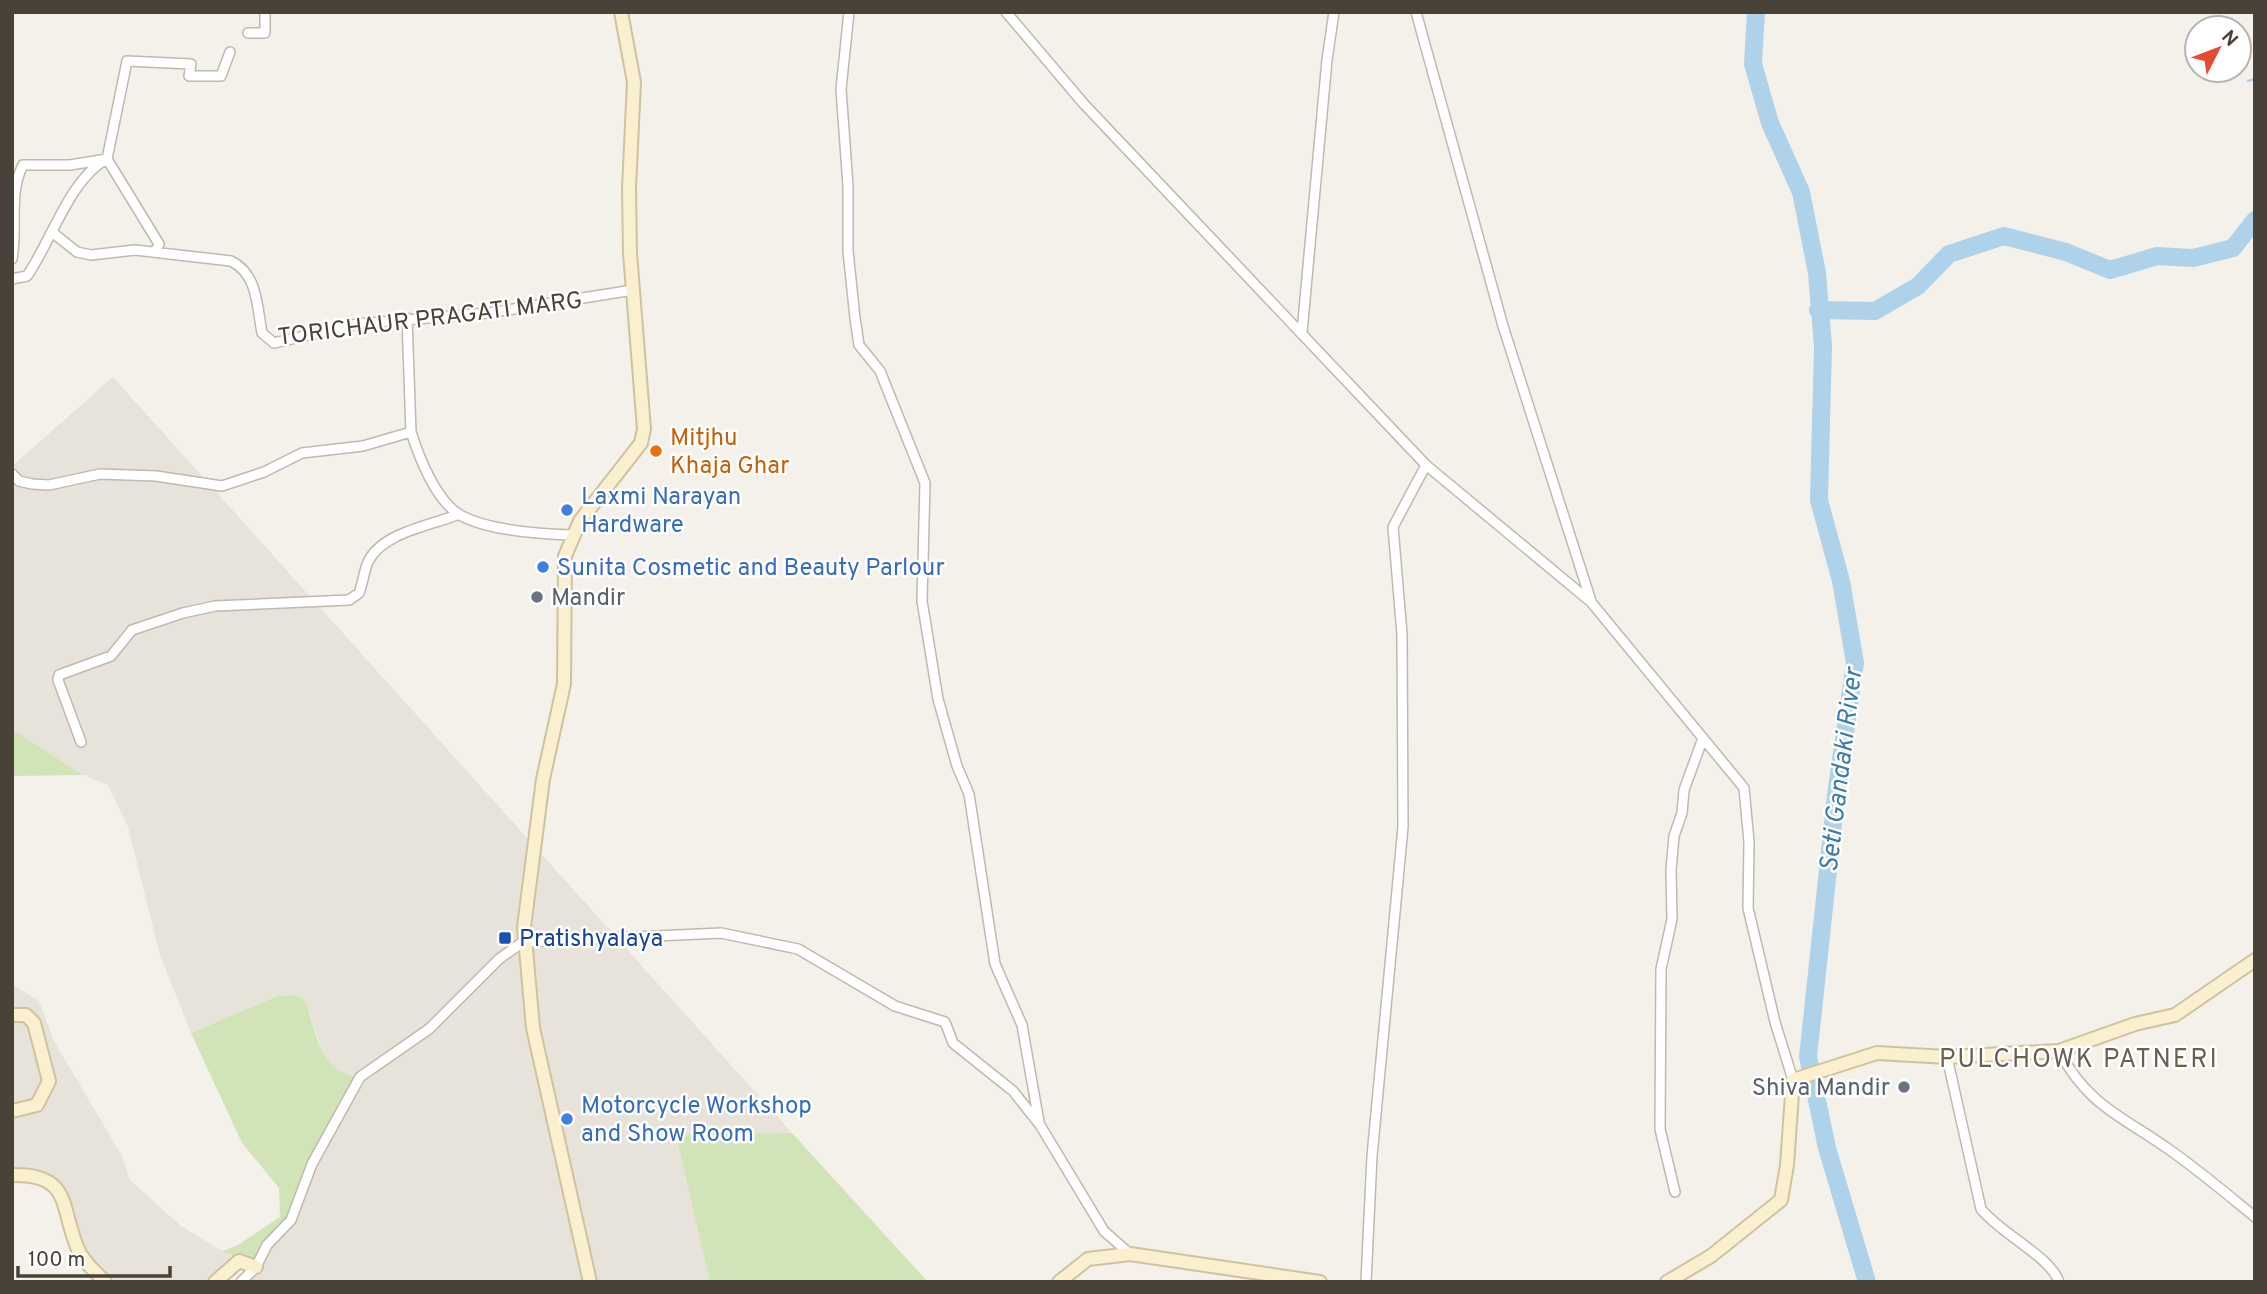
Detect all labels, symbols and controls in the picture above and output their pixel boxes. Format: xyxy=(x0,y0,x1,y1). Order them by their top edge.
north arrow xyxy=(2183,14,2253,84)
text: N xyxy=(2216,26,2243,52)
street label: TORICHAUR PRAGATI MARG xyxy=(276,286,584,354)
place label: Mitjhu Khaja Ghar xyxy=(670,424,790,482)
marker: Mitjhu Khaja Ghar xyxy=(648,443,664,459)
place label: Laxmi Narayan Hardware xyxy=(581,483,741,541)
marker: Laxmi Narayan Hardware xyxy=(559,502,575,518)
place label: Sunita Cosmetic and Beauty Parlour xyxy=(557,554,945,584)
marker: Sunita Cosmetic and Beauty Parlour xyxy=(535,559,551,575)
place label: Mandir xyxy=(551,584,625,614)
marker: Mandir xyxy=(529,589,545,605)
water label: Seti Gandaki River xyxy=(1814,664,1872,874)
place label: Pratishyalaya xyxy=(519,925,663,955)
marker: Pratishyalaya xyxy=(497,930,513,946)
district label: PULCHOWK PATNERI xyxy=(1939,1044,2219,1077)
place label: Shiva Mandir xyxy=(1752,1074,1890,1104)
marker: Shiva Mandir xyxy=(1896,1079,1912,1095)
place label: Motorcycle Workshop and Show Room xyxy=(581,1092,812,1150)
marker: Motorcycle Workshop and Show Room xyxy=(559,1111,575,1127)
scale bar xyxy=(18,1234,170,1278)
text: 100 m xyxy=(28,1247,85,1274)

